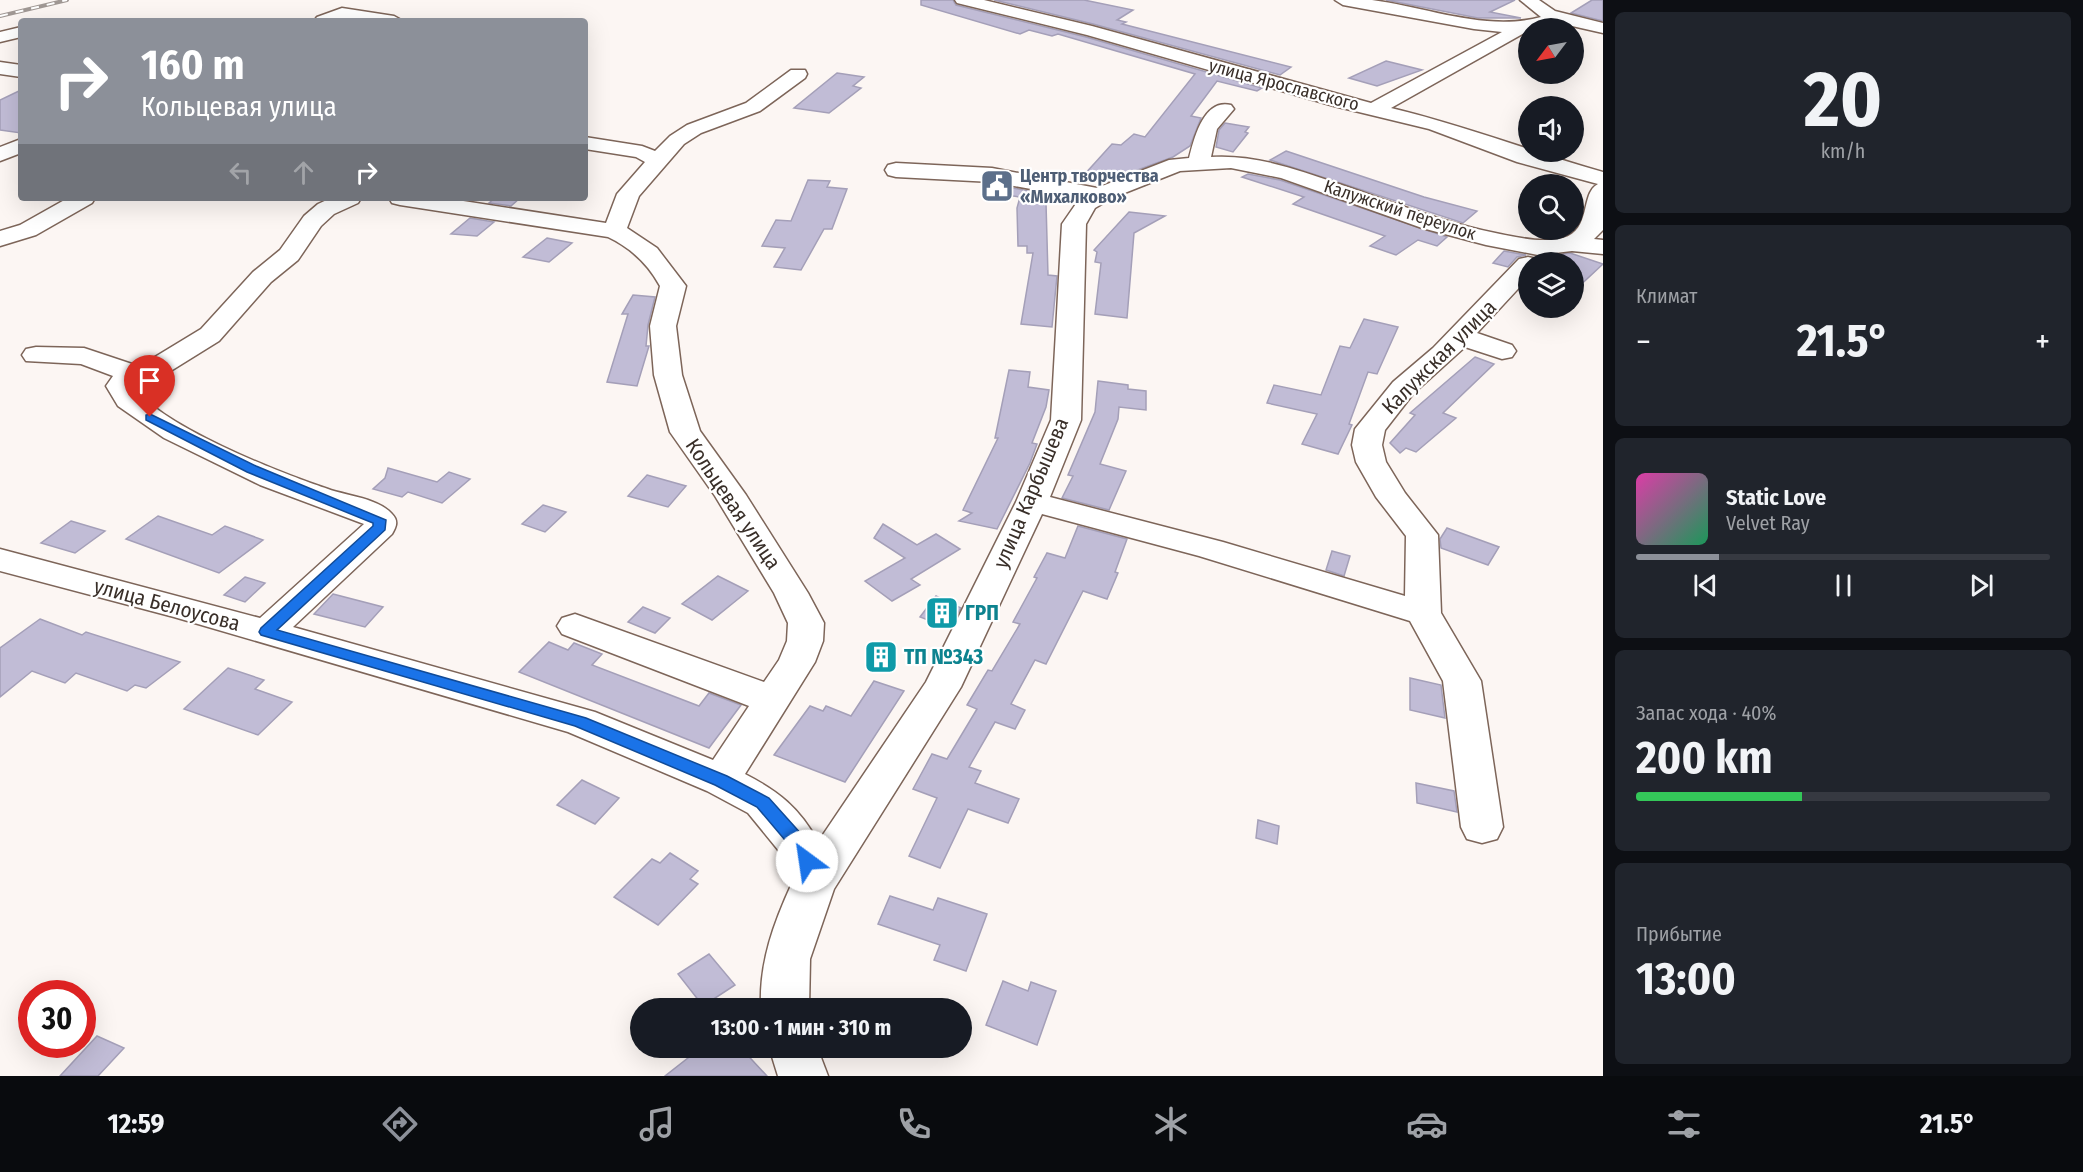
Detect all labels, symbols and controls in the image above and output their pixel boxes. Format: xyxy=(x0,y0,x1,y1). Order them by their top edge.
north arrow xyxy=(1518,18,1584,84)
map controls xyxy=(1518,18,1584,318)
text: 160 m xyxy=(141,40,244,90)
icon: right xyxy=(42,42,120,120)
text: 20 xyxy=(1804,53,1882,147)
street label: улица Ярославского xyxy=(1207,54,1361,116)
text: Кольцевая улица xyxy=(141,91,337,123)
button: sound xyxy=(1518,96,1584,162)
text: km/h xyxy=(1821,139,1865,163)
icon: left xyxy=(224,156,257,189)
icon: ahead xyxy=(287,156,320,189)
icon: right xyxy=(350,156,383,189)
place label: Центр творчества «Михалково» xyxy=(1020,165,1159,208)
public building icon: Центр творчества «Михалково» xyxy=(979,168,1015,204)
button: search xyxy=(1518,174,1584,240)
street label: Калужский переулок xyxy=(1321,175,1479,245)
button: layers xyxy=(1518,252,1584,318)
text: Климат xyxy=(1636,284,1697,308)
street label: Калужская улица xyxy=(1376,294,1502,420)
text: 21.5° xyxy=(1797,314,1889,368)
text: − xyxy=(1636,322,1651,362)
text: + xyxy=(2035,322,2050,362)
pin xyxy=(124,355,175,417)
icon: arrive xyxy=(133,364,166,397)
street label: улица Карбышева xyxy=(988,414,1074,572)
street label: Кольцевая улица xyxy=(680,434,786,574)
text: Static Love xyxy=(1726,484,1826,511)
text: Velvet Ray xyxy=(1726,511,1810,535)
icon: previous xyxy=(1689,569,1722,602)
icon: pause xyxy=(1827,569,1860,602)
icon: next xyxy=(1965,569,1998,602)
street label: улица Белоусова xyxy=(91,573,243,637)
building icon: ГРП xyxy=(924,595,960,631)
place label: ГРП xyxy=(965,600,999,626)
building icon: ТП №343 xyxy=(863,639,899,675)
place label: ТП №343 xyxy=(904,644,983,670)
text: Запас хода · 40% xyxy=(1636,701,1776,725)
text: 200 km xyxy=(1636,731,1773,785)
position arrow xyxy=(775,829,839,893)
text: Прибытие xyxy=(1636,922,1722,946)
text: 13:00 xyxy=(1636,952,1736,1006)
speed limit sign: 30 xyxy=(18,980,96,1058)
text: 13:00 · 1 мин · 310 m xyxy=(711,1014,891,1041)
icon: directions xyxy=(379,1103,421,1145)
icon: music xyxy=(636,1103,678,1145)
icon: phone xyxy=(893,1103,935,1145)
icon: climate xyxy=(1150,1103,1192,1145)
icon: car xyxy=(1406,1103,1448,1145)
icon: filters xyxy=(1663,1103,1705,1145)
text: 12:59 xyxy=(107,1108,165,1140)
text: 21.5° xyxy=(1920,1108,1976,1140)

